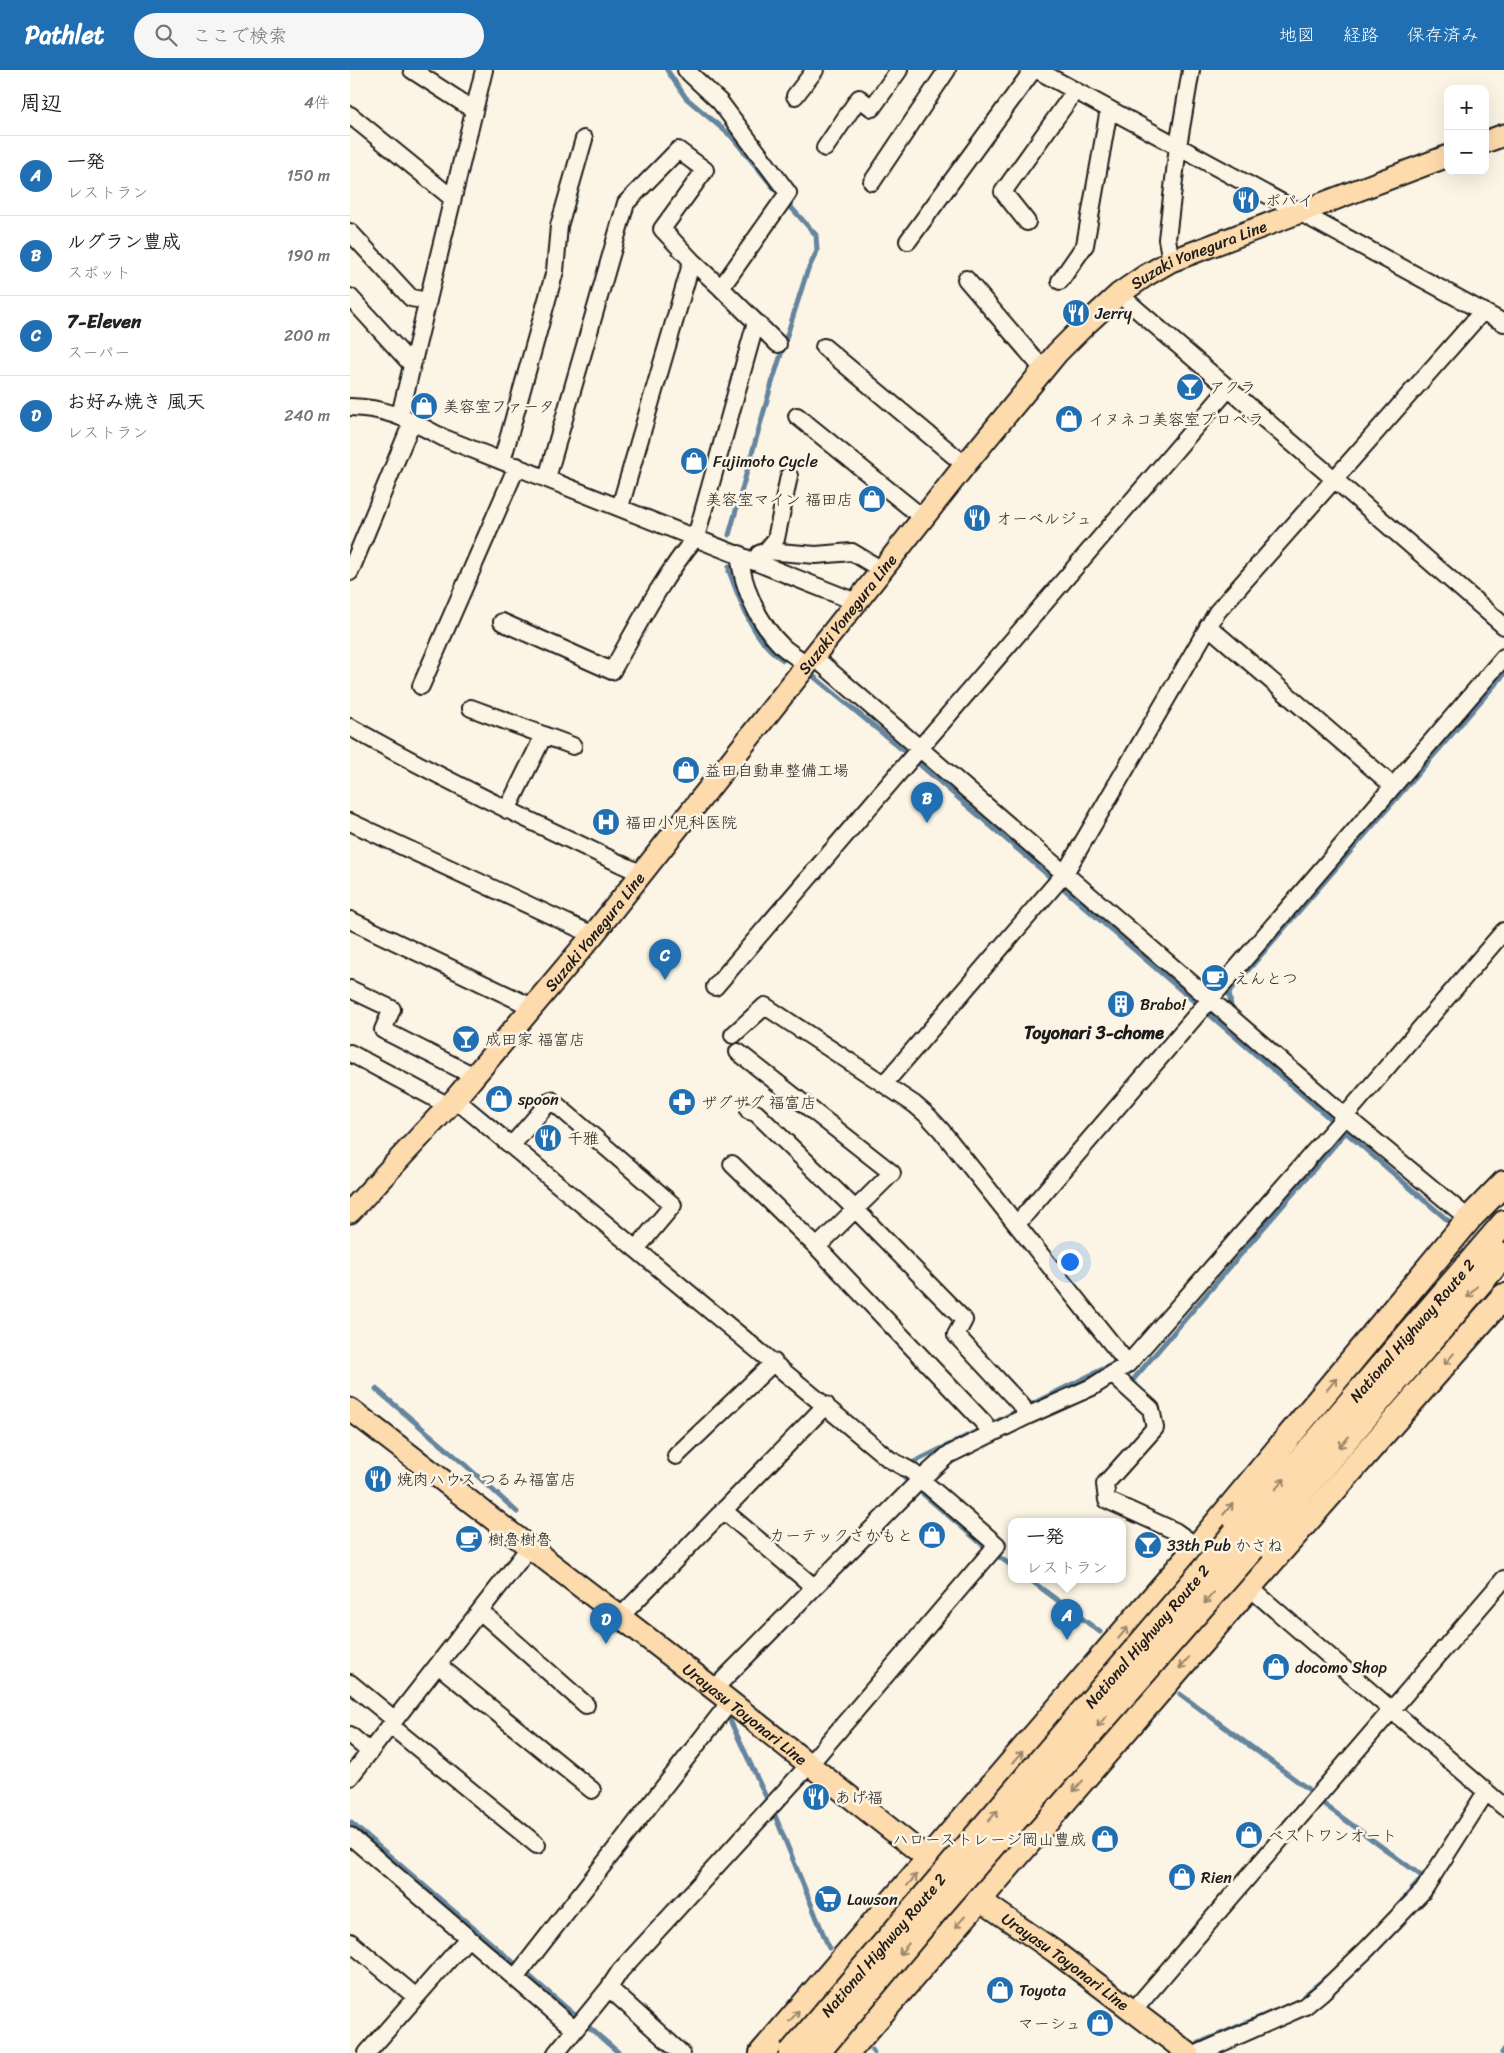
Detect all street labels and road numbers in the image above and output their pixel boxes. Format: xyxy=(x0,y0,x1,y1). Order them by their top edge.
street label: Suzaki Yonegura Line xyxy=(1124,212,1271,297)
street label: Suzaki Yonegura Line xyxy=(790,547,905,681)
street label: Suzaki Yonegura Line xyxy=(537,866,653,998)
street label: National Highway Route 2 xyxy=(1342,1252,1483,1409)
street label: National Highway Route 2 xyxy=(1077,1558,1217,1715)
street label: Urayasu Toyonari Line xyxy=(676,1656,814,1773)
street label: National Highway Route 2 xyxy=(813,1867,954,2024)
street label: Urayasu Toyonari Line xyxy=(995,1905,1136,2019)

